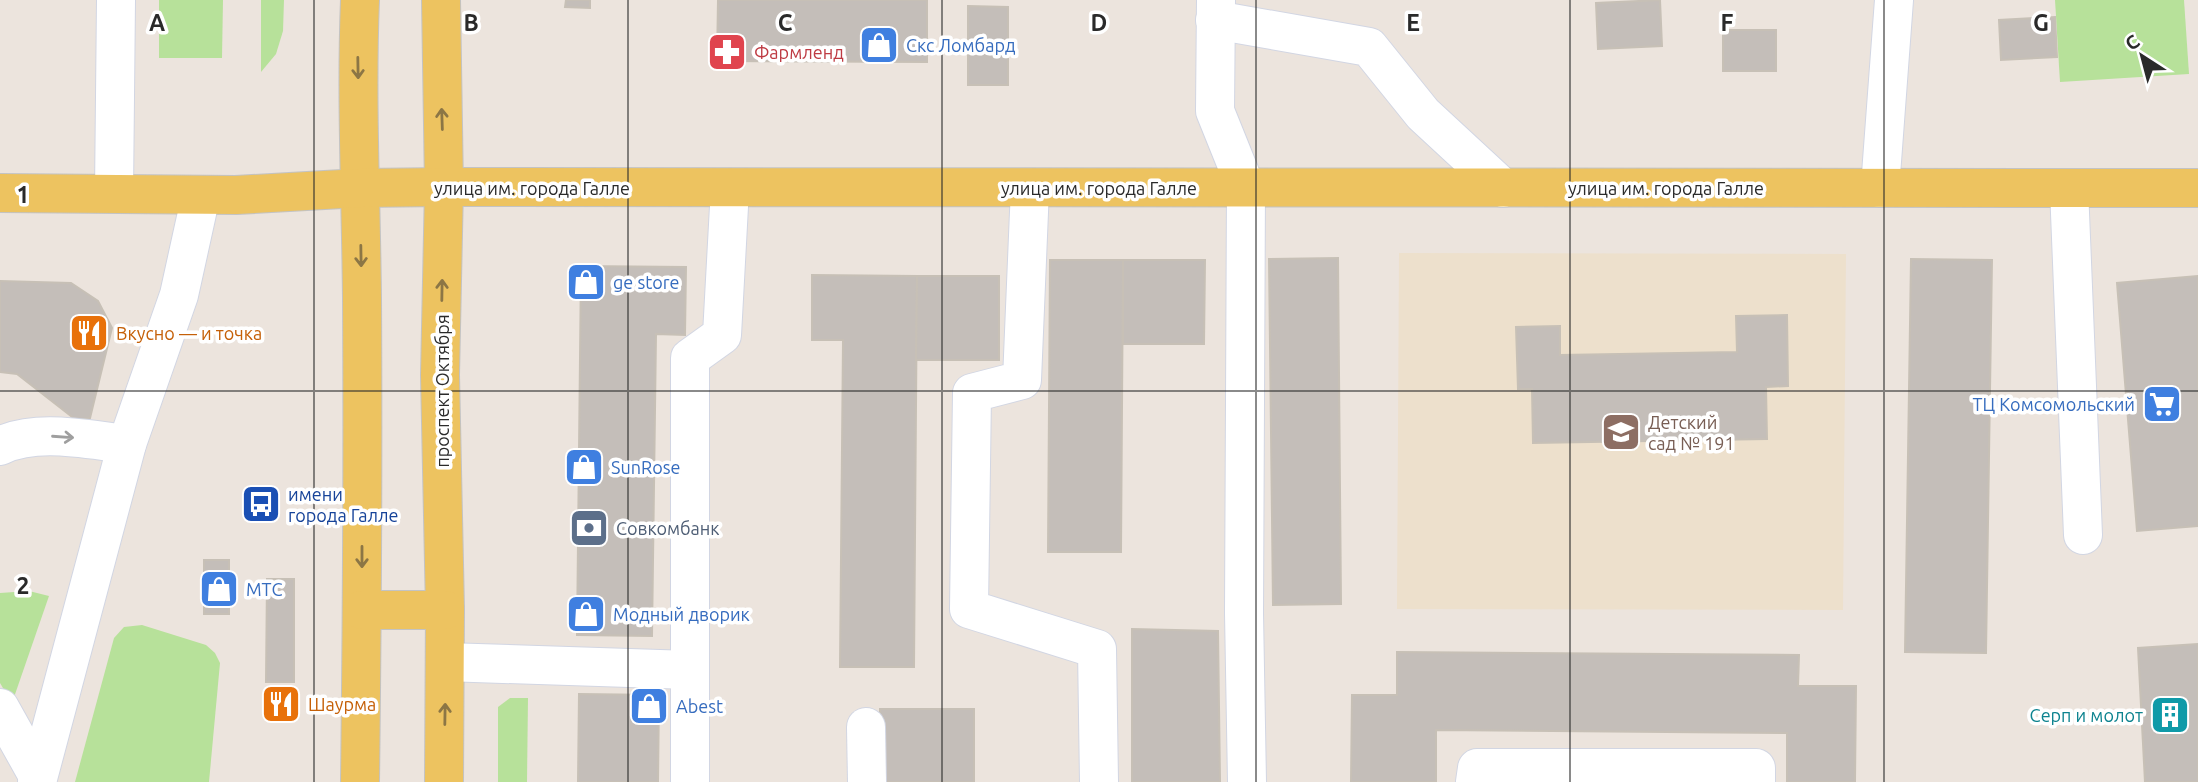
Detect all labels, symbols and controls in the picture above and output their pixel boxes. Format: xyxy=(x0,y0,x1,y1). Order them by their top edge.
text: A xyxy=(149,10,165,35)
text: B xyxy=(463,10,479,35)
text: C xyxy=(778,10,793,35)
text: D xyxy=(1091,10,1107,35)
text: E xyxy=(1406,10,1420,35)
text: F xyxy=(1721,10,1734,35)
text: G xyxy=(2033,10,2049,35)
north arrow xyxy=(2107,21,2177,91)
shop icon: Скс Ломбард xyxy=(858,24,900,66)
text: С xyxy=(2121,30,2143,55)
pharmacy icon: Фармленд xyxy=(706,31,748,73)
place label: Скс Ломбард xyxy=(906,35,1016,55)
place label: Фармленд xyxy=(754,42,844,62)
one-way arrow xyxy=(352,56,365,79)
one-way arrow xyxy=(436,108,449,131)
street label: улица им. города Галле xyxy=(434,178,630,198)
street label: улица им. города Галле xyxy=(1001,178,1197,198)
street label: улица им. города Галле xyxy=(1568,178,1764,198)
text: 1 xyxy=(17,182,29,207)
one-way arrow xyxy=(354,244,368,267)
shop icon: ge store xyxy=(565,261,607,303)
place label: ge store xyxy=(613,272,680,292)
one-way arrow xyxy=(435,279,449,302)
restaurant icon: Вкусно — и точка xyxy=(68,312,110,354)
street label: проспект Октября xyxy=(432,314,452,468)
place label: Вкусно — и точка xyxy=(116,323,262,343)
supermarket icon: ТЦ Комсомольский xyxy=(2141,383,2183,425)
place label: ТЦ Комсомольский xyxy=(1973,394,2135,414)
school or university icon: Детский сад № 191 xyxy=(1600,411,1642,453)
place label: Детский сад № 191 xyxy=(1648,412,1735,453)
one-way arrow xyxy=(51,431,74,444)
shop icon: SunRose xyxy=(563,446,605,488)
place label: SunRose xyxy=(611,457,680,477)
bus stop icon: имени города Галле xyxy=(240,483,282,525)
place label: имени города Галле xyxy=(288,484,398,525)
bank icon: Совкомбанк xyxy=(568,507,610,549)
place label: Совкомбанк xyxy=(616,518,720,538)
one-way arrow xyxy=(355,545,369,568)
shop icon: МТС xyxy=(198,568,240,610)
text: 2 xyxy=(17,573,29,598)
place label: МТС xyxy=(246,579,282,599)
shop icon: Модный дворик xyxy=(565,593,607,635)
place label: Модный дворик xyxy=(613,604,750,624)
restaurant icon: Шаурма xyxy=(260,683,302,725)
shop icon: Abest xyxy=(628,685,670,727)
place label: Шаурма xyxy=(308,694,376,714)
building icon: Серп и молот xyxy=(2149,694,2191,736)
place label: Abest xyxy=(676,696,723,716)
one-way arrow xyxy=(438,703,451,726)
place label: Серп и молот xyxy=(2030,705,2143,725)

